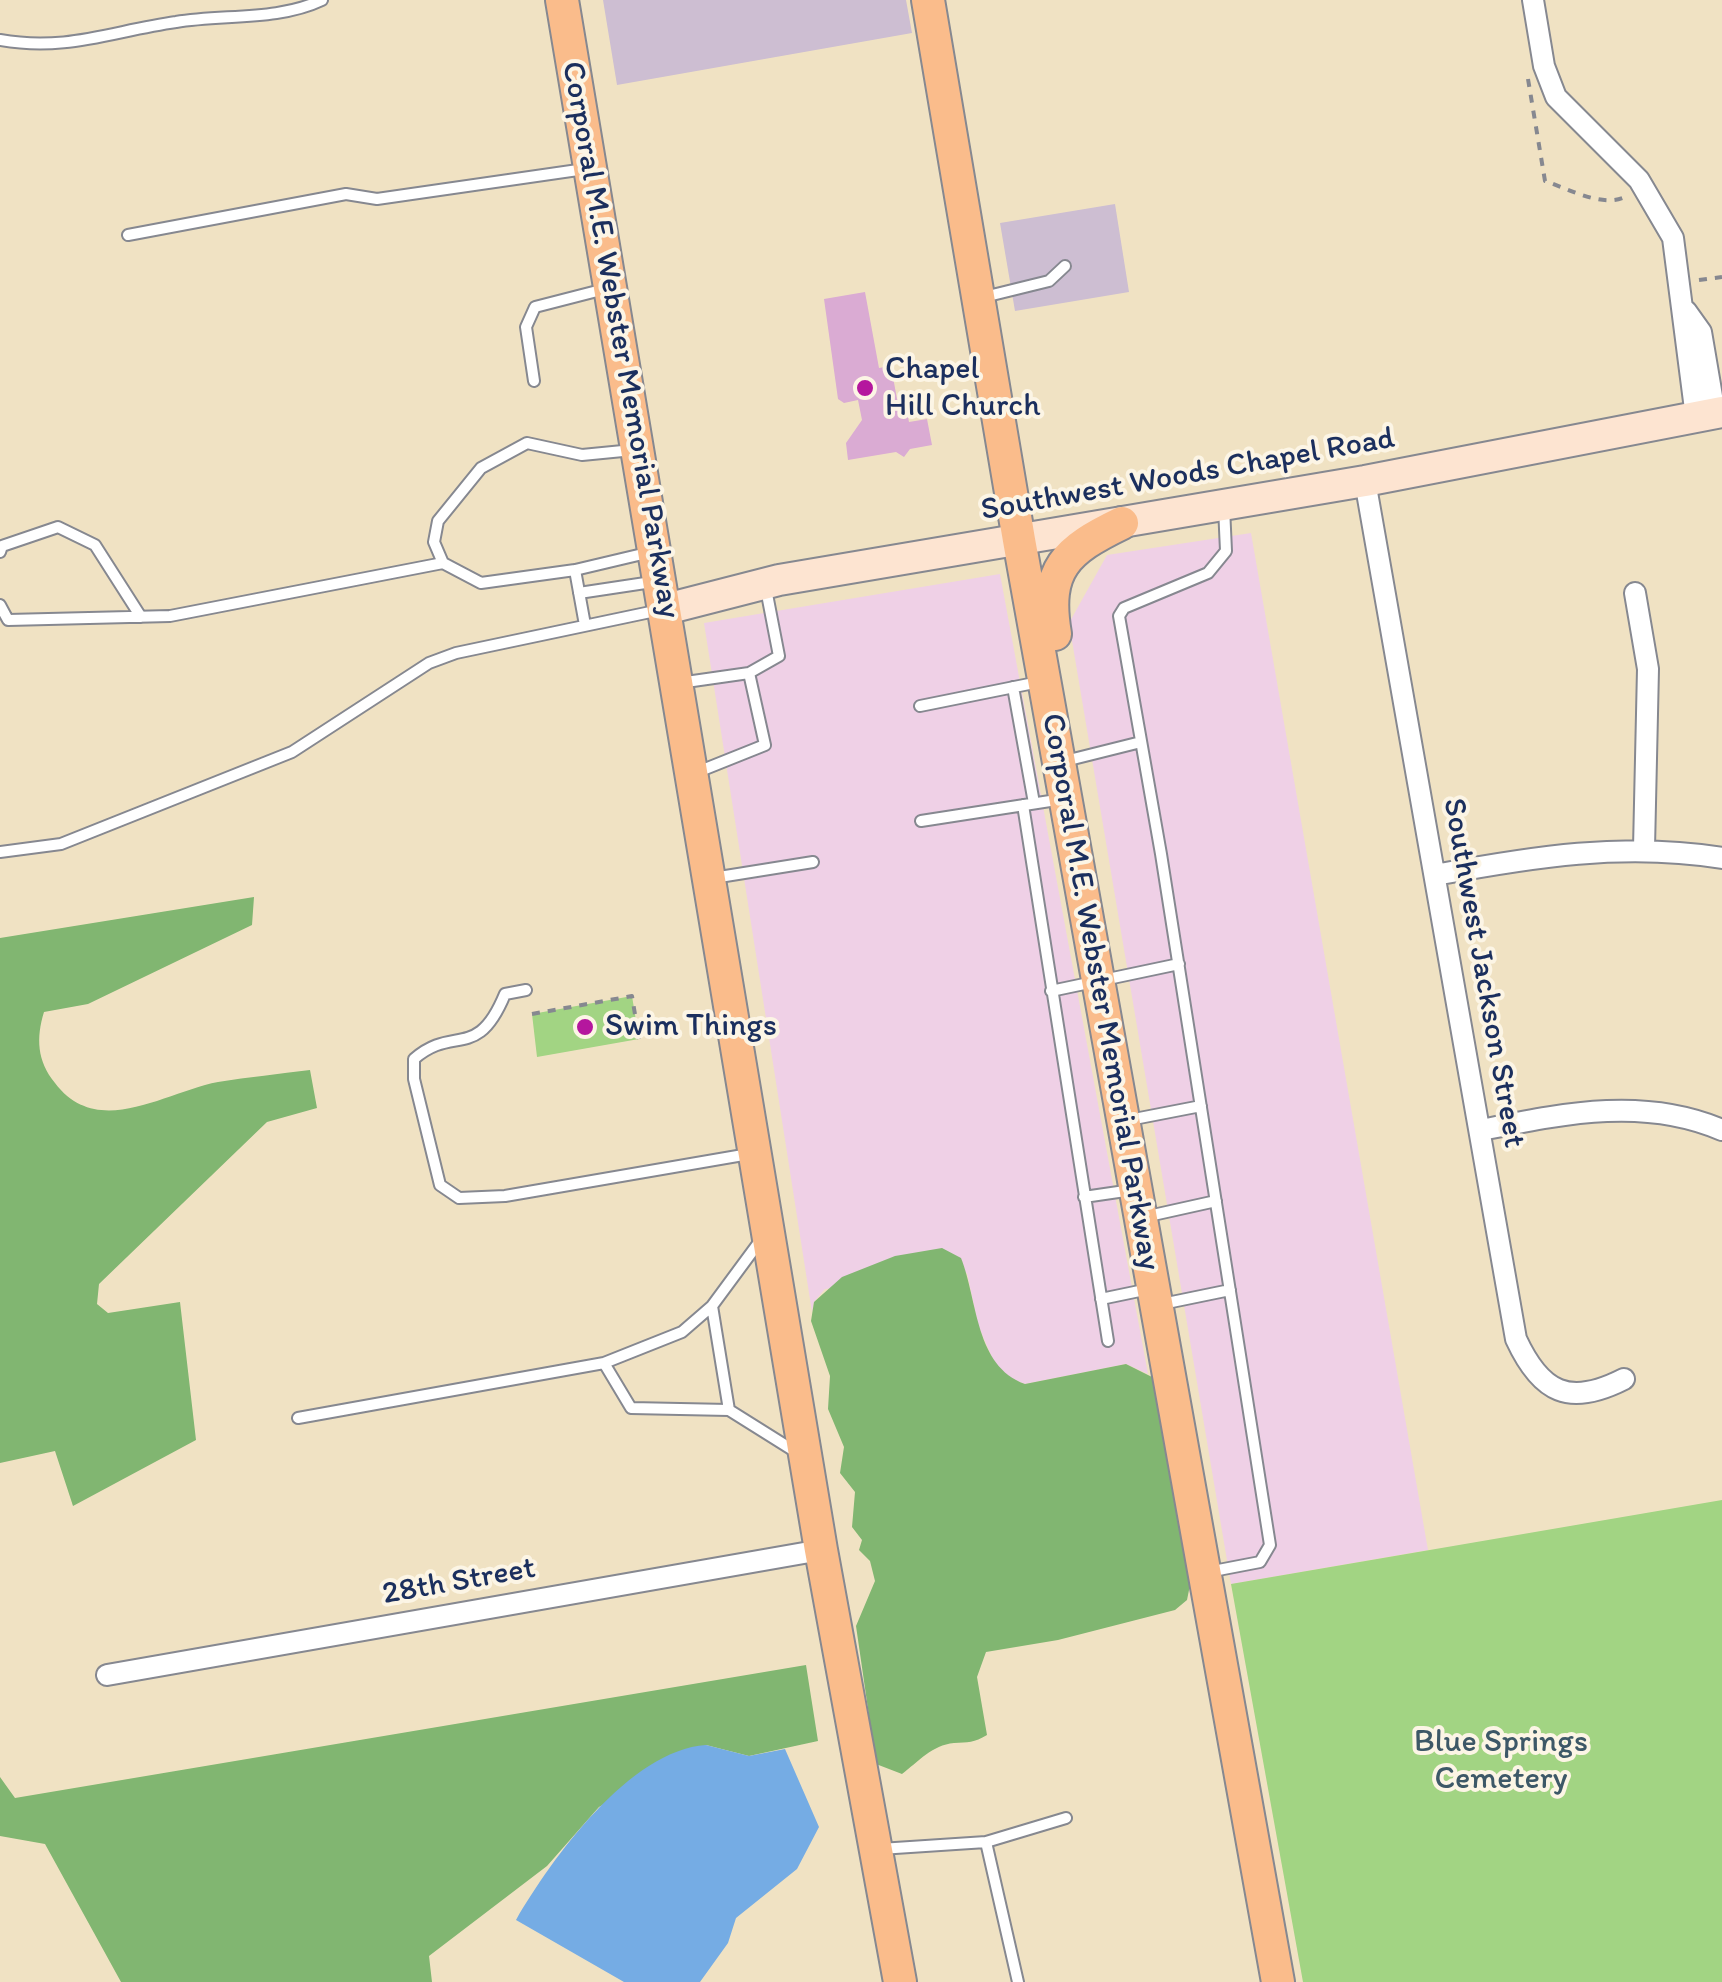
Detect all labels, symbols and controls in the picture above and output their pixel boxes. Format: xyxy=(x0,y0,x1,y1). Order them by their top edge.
street label: Corporal M.E. Webster Memorial Parkway xyxy=(552,59,688,621)
place label: Chapel Hill Church xyxy=(885,351,1040,426)
marker: Chapel Hill Church xyxy=(854,377,876,399)
street label: Southwest Woods Chapel Road xyxy=(978,420,1398,530)
street label: Corporal M.E. Webster Memorial Parkway xyxy=(1032,711,1168,1273)
street label: Southwest Jackson Street xyxy=(1433,795,1533,1151)
place label: Swim Things xyxy=(605,1008,777,1046)
marker: Swim Things xyxy=(574,1016,596,1038)
street label: 28th Street xyxy=(380,1550,538,1614)
park label: Blue Springs Cemetery xyxy=(1414,1724,1588,1799)

